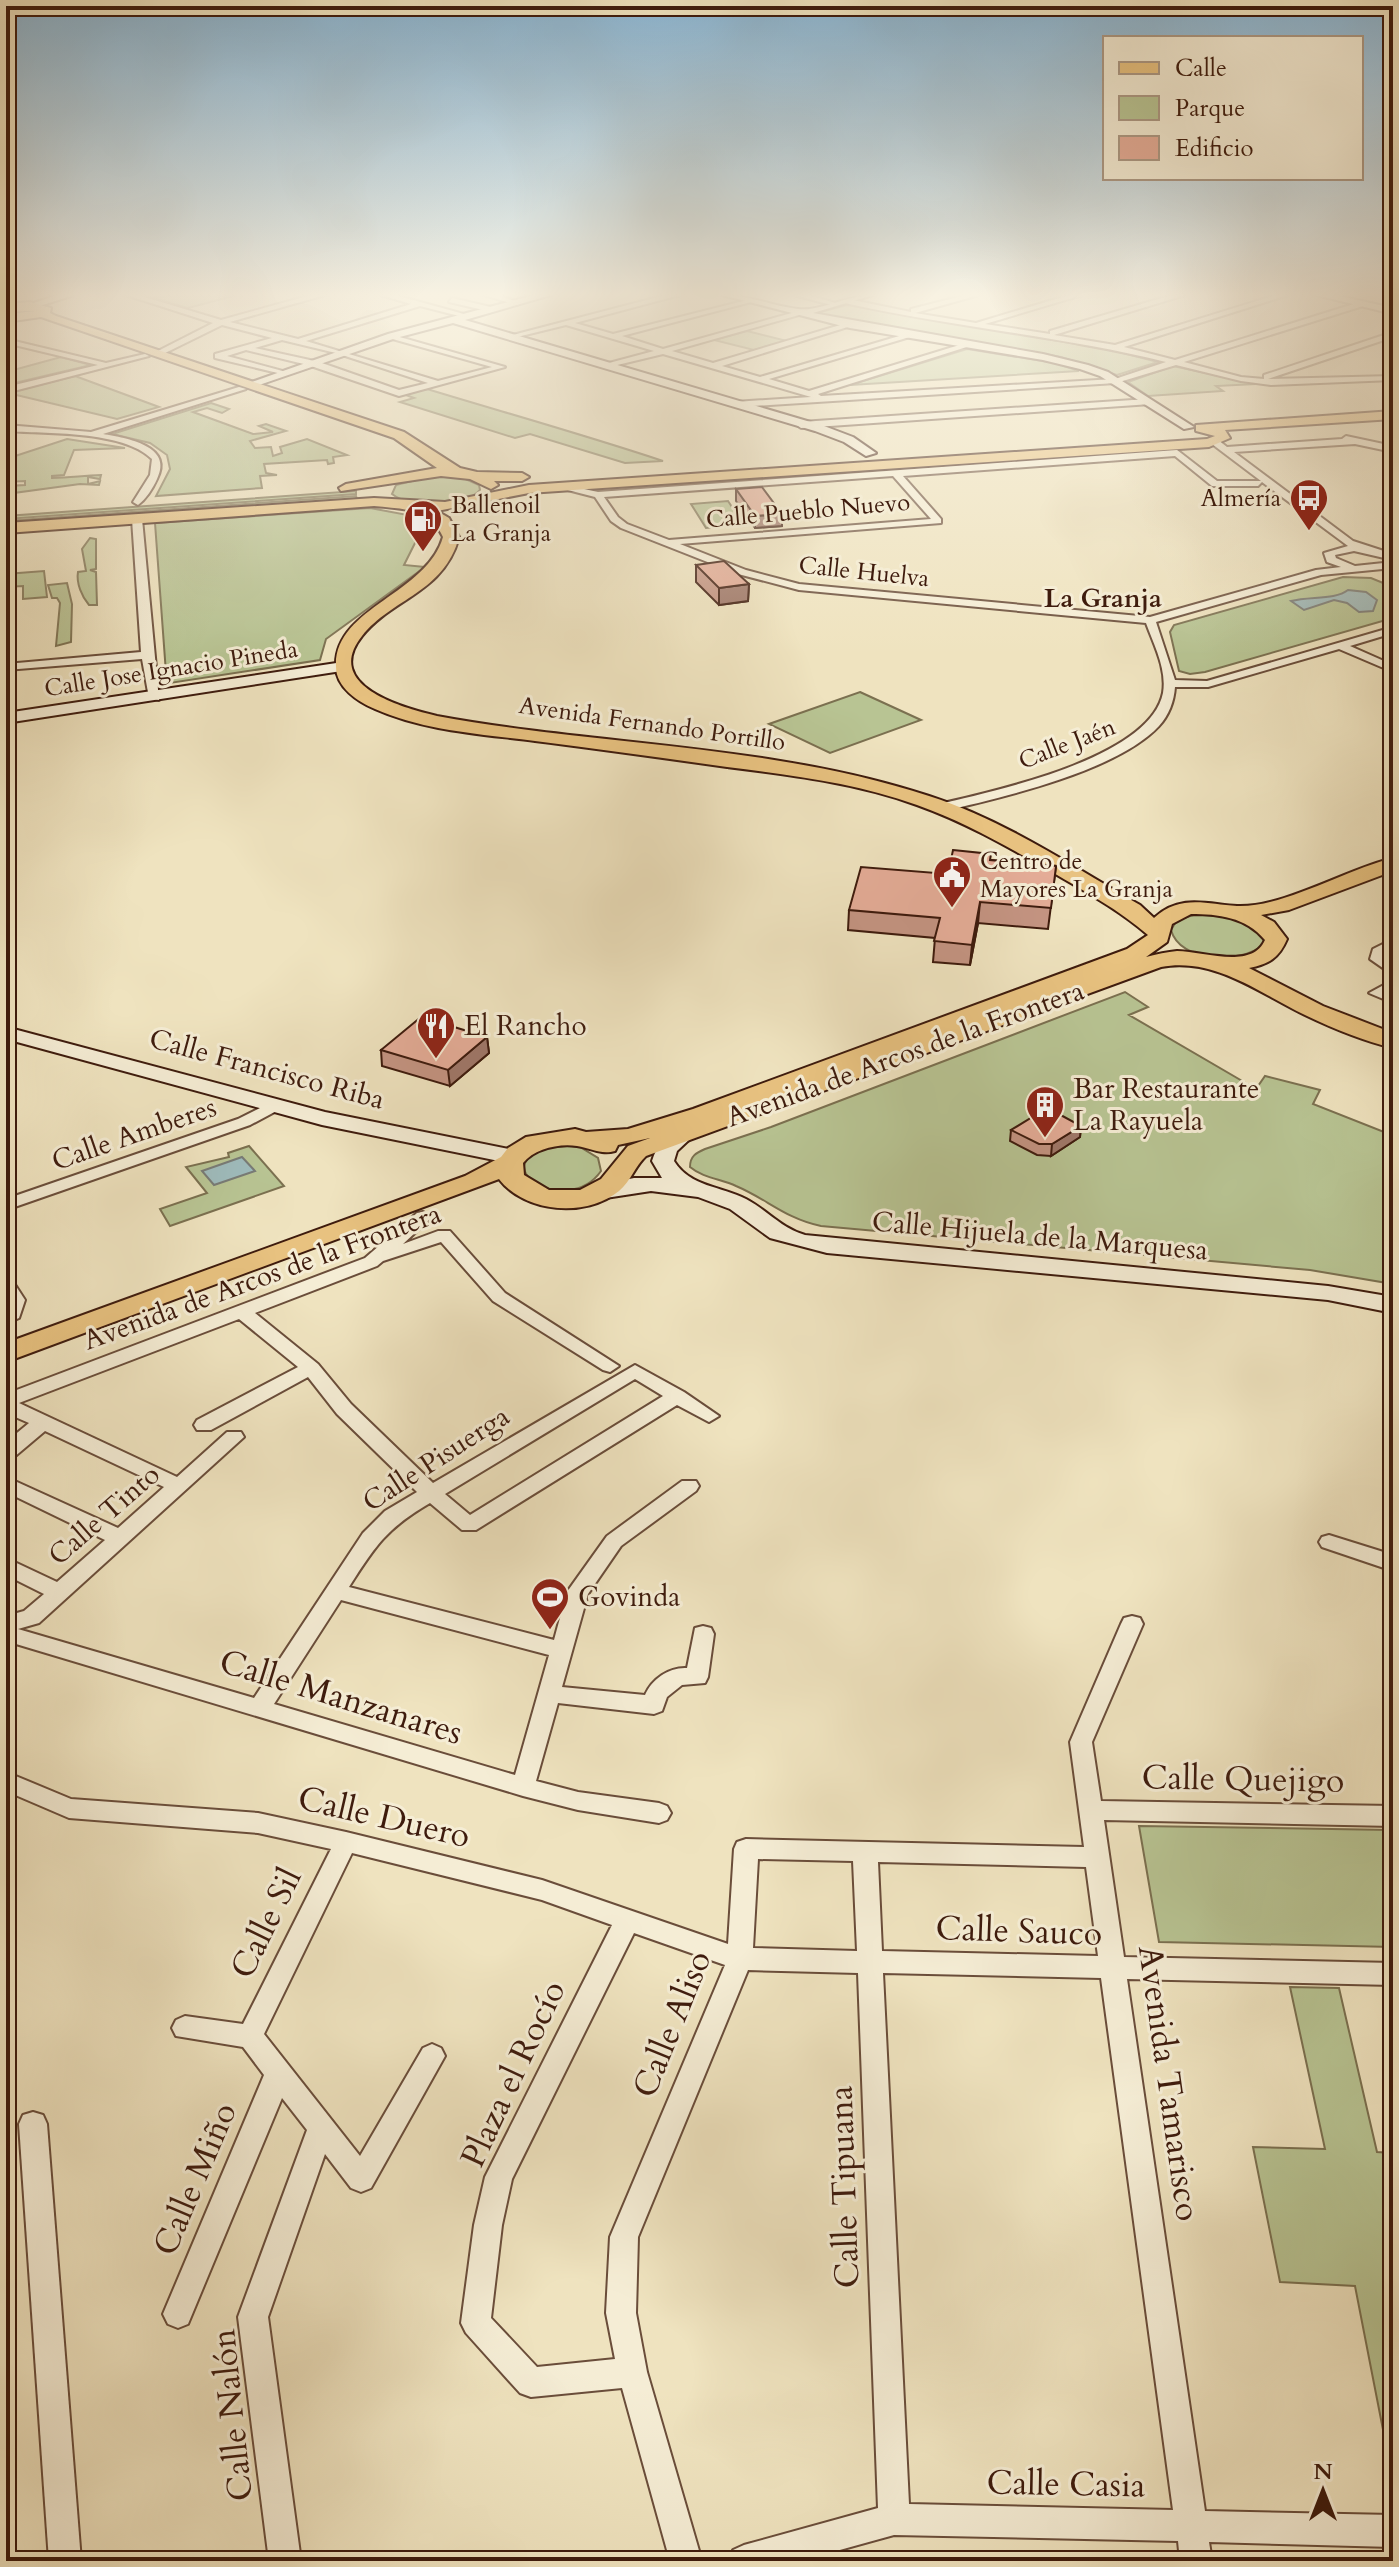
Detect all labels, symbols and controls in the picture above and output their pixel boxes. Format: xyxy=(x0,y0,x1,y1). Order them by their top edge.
legend xyxy=(1103,36,1363,180)
text: Calle xyxy=(1175,52,1227,85)
text: Parque xyxy=(1175,92,1245,125)
text: Edificio xyxy=(1175,132,1254,165)
bus stop icon: Almería xyxy=(1288,477,1330,532)
place label: Almería xyxy=(1201,482,1282,515)
street label: Calle Pueblo Nuevo xyxy=(705,486,911,536)
place label: Ballenoil La Granja xyxy=(451,489,552,550)
fuel station icon: Ballenoil La Granja xyxy=(402,498,444,553)
street label: Calle Huelva xyxy=(797,549,932,595)
district label: La Granja xyxy=(1044,581,1162,616)
street label: Calle Jose Ignacio Pineda xyxy=(42,633,301,705)
street label: Avenida Fernando Portillo xyxy=(517,689,787,759)
street label: Calle Jaén xyxy=(1014,710,1121,778)
place label: Centro de Mayores La Granja xyxy=(980,845,1174,906)
public building icon: Centro de Mayores La Granja xyxy=(931,854,973,909)
street label: Avenida de Arcos de la Frontera xyxy=(721,971,1089,1137)
restaurant icon: El Rancho xyxy=(415,1005,457,1060)
place label: El Rancho xyxy=(464,1007,587,1045)
street label: Calle Francisco Riba xyxy=(145,1019,389,1119)
place label: Bar Restaurante La Rayuela xyxy=(1073,1070,1259,1140)
building icon: Bar Restaurante La Rayuela xyxy=(1024,1084,1066,1139)
street label: Calle Amberes xyxy=(47,1088,221,1180)
street label: Avenida de Arcos de la Frontera xyxy=(78,1194,446,1360)
street label: Calle Hijuela de la Marquesa xyxy=(870,1202,1210,1270)
street label: Calle Pisuerga xyxy=(355,1397,517,1521)
street label: Calle Tinto xyxy=(40,1456,168,1574)
sports icon: Govinda xyxy=(529,1576,571,1631)
place label: Govinda xyxy=(578,1578,680,1616)
street label: Calle Manzanares xyxy=(214,1638,468,1756)
street label: Calle Quejigo xyxy=(1141,1754,1345,1804)
street label: Calle Duero xyxy=(294,1775,474,1859)
street label: Calle Sil xyxy=(220,1860,313,1986)
street label: Calle Sauco xyxy=(935,1905,1103,1957)
street label: Avenida Tamarisco xyxy=(1127,1942,1211,2224)
street label: Calle Aliso xyxy=(622,1944,722,2104)
street label: Plaza el Rocío xyxy=(450,1973,576,2175)
street label: Calle Tipuana xyxy=(817,2085,871,2289)
street label: Calle Miño xyxy=(142,2096,248,2262)
street label: Calle Nalón xyxy=(200,2327,264,2503)
north arrow xyxy=(1283,2451,1363,2531)
text: N xyxy=(1313,2457,1333,2487)
street label: Calle Casia xyxy=(986,2460,1146,2508)

